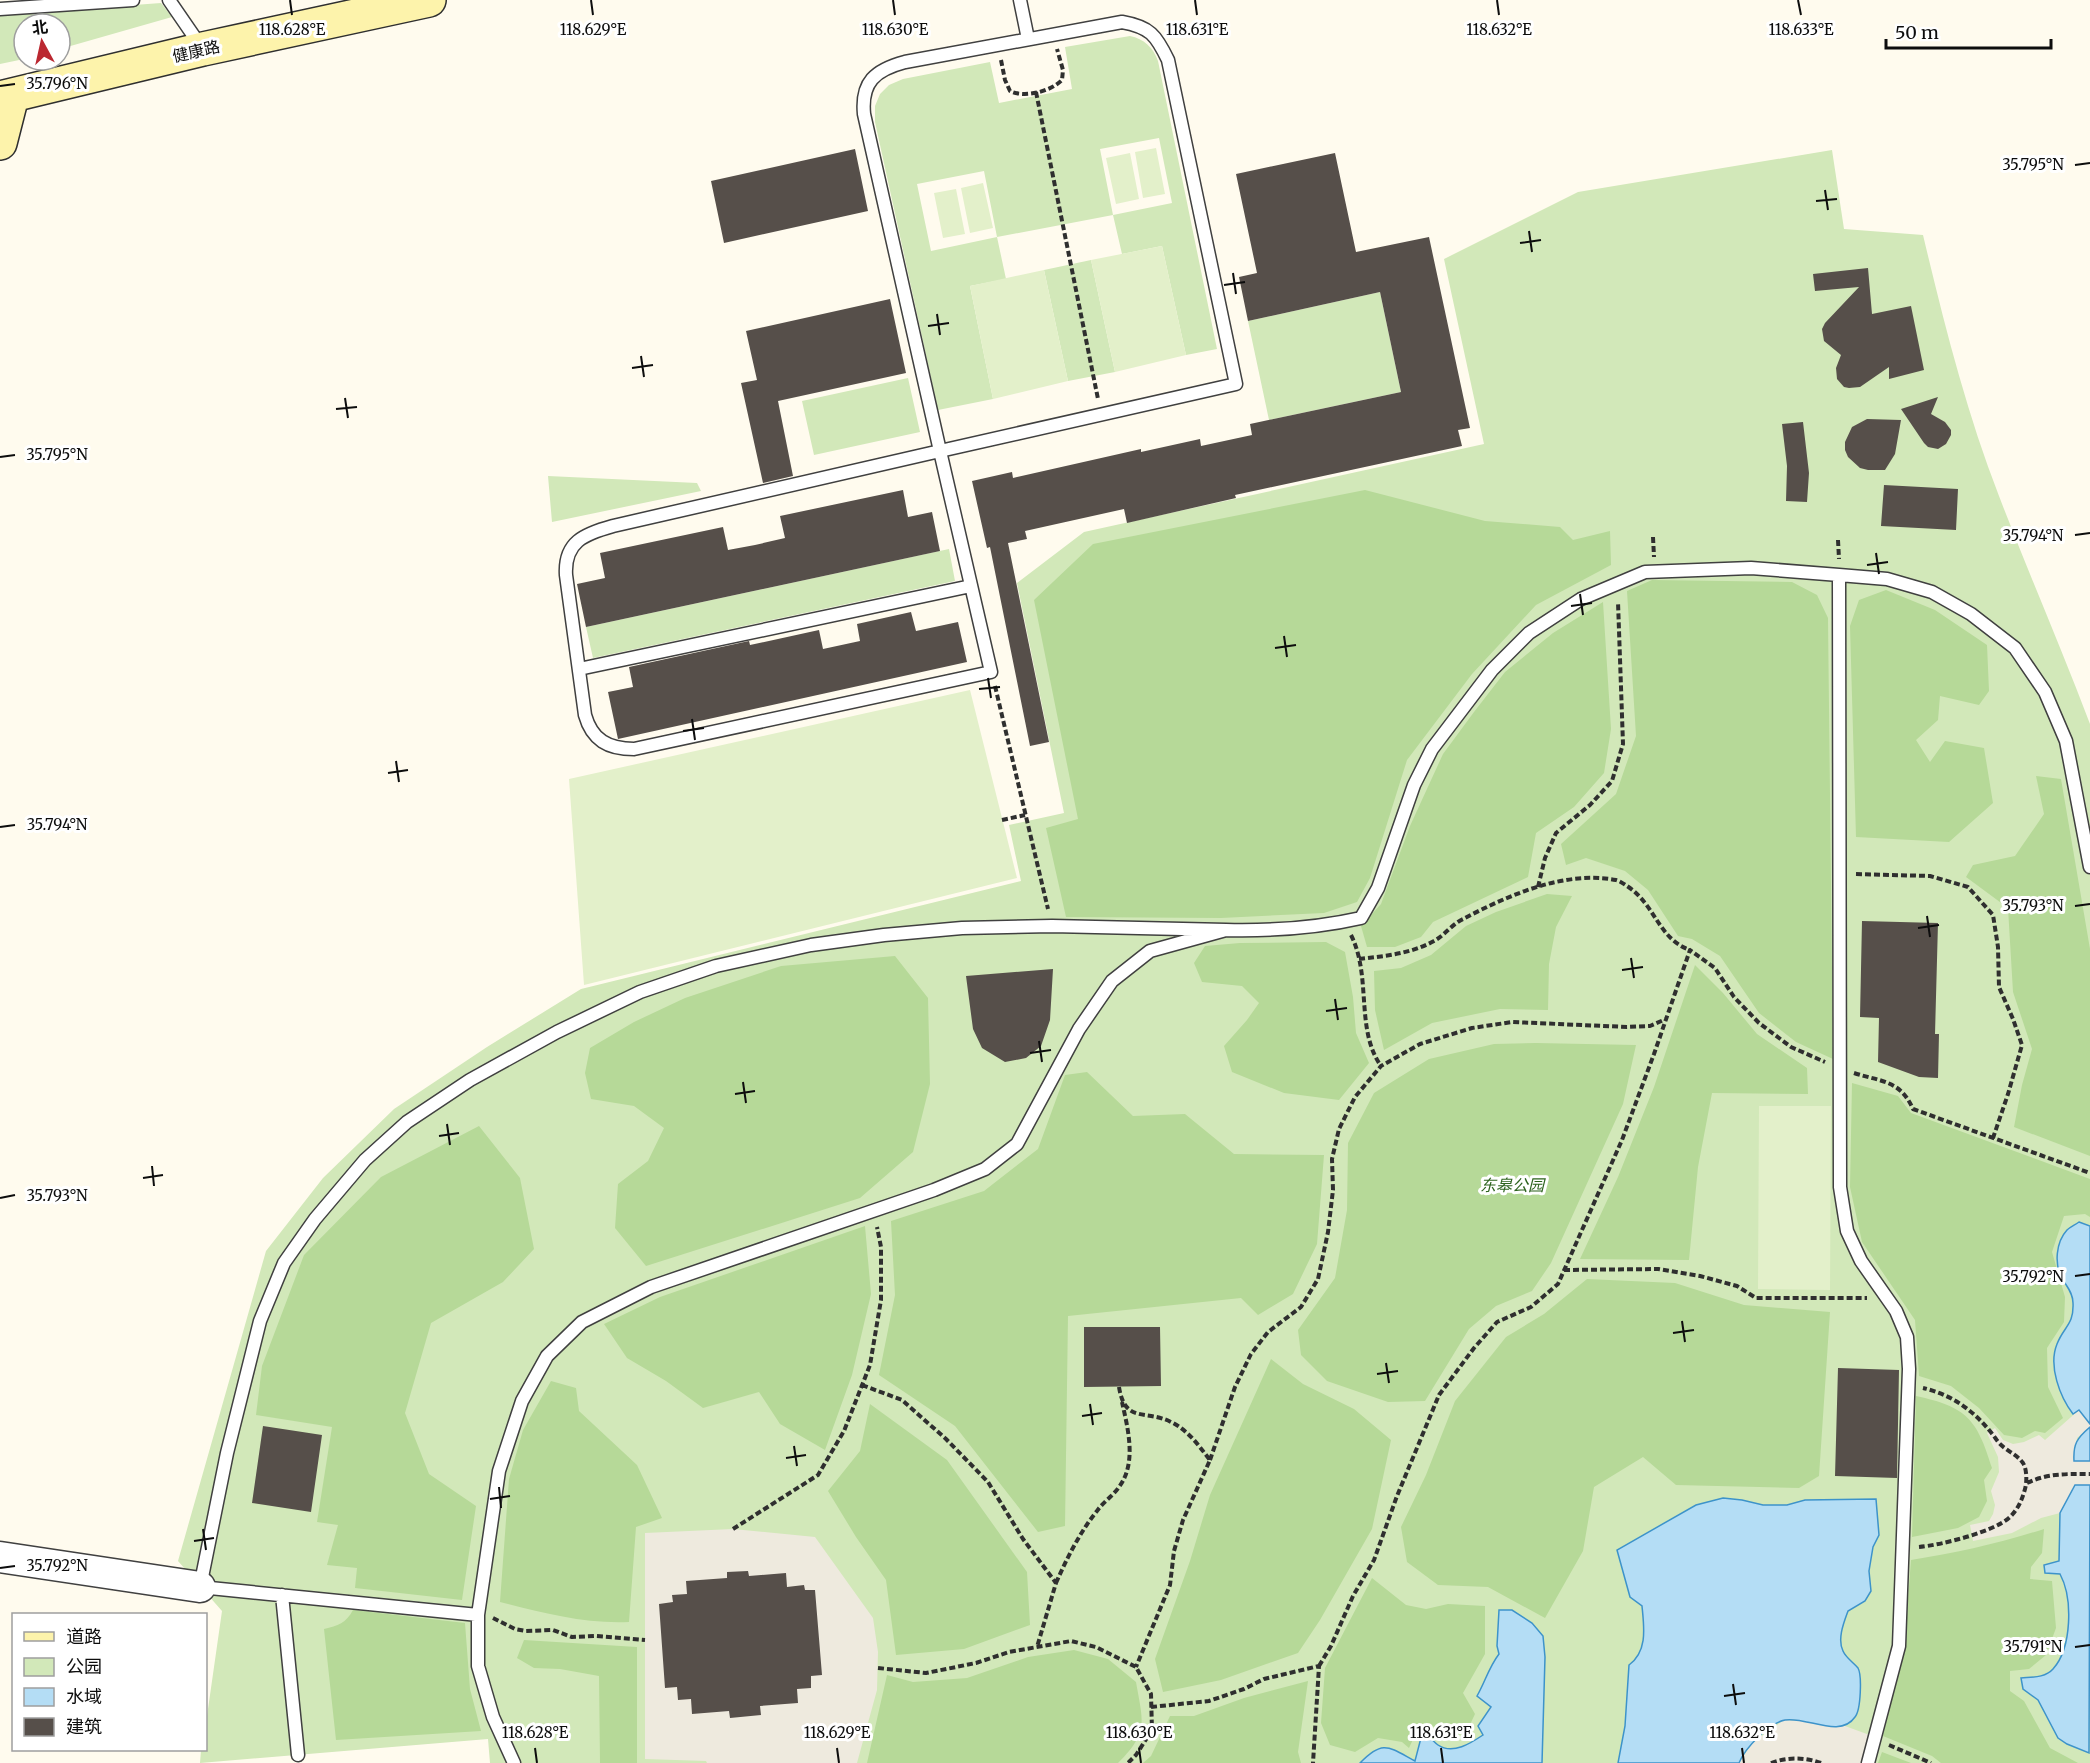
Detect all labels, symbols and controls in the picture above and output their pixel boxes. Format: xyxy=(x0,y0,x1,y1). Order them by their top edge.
north arrow xyxy=(12,12,72,72)
scale bar xyxy=(1886,12,2051,50)
text: 北 xyxy=(31,16,49,38)
text: 118.628°E xyxy=(259,20,326,39)
text: 118.629°E xyxy=(560,20,627,39)
text: 118.630°E xyxy=(862,20,929,39)
text: 118.631°E xyxy=(1166,20,1229,39)
text: 118.632°E xyxy=(1466,20,1532,39)
text: 118.633°E xyxy=(1769,20,1834,39)
text: 50 m xyxy=(1895,21,1939,44)
street label: 健康路 xyxy=(170,36,222,66)
text: 35.796°N xyxy=(26,74,88,93)
text: 35.795°N xyxy=(2002,155,2064,174)
text: 35.795°N xyxy=(26,445,88,464)
text: 35.794°N xyxy=(2003,526,2064,545)
text: 35.794°N xyxy=(27,815,88,834)
text: 35.793°N xyxy=(2002,896,2064,915)
park label: 东皋公园 xyxy=(1480,1175,1546,1195)
text: 35.793°N xyxy=(26,1186,88,1205)
text: 35.792°N xyxy=(2002,1267,2064,1286)
text: 35.792°N xyxy=(26,1556,88,1575)
legend xyxy=(12,1613,207,1751)
text: 道路 xyxy=(66,1625,102,1648)
text: 35.791°N xyxy=(2004,1637,2063,1656)
text: 公园 xyxy=(66,1655,102,1678)
text: 水域 xyxy=(66,1685,102,1708)
text: 建筑 xyxy=(66,1715,102,1738)
text: 118.628°E xyxy=(502,1723,569,1742)
text: 118.629°E xyxy=(804,1723,871,1742)
text: 118.630°E xyxy=(1106,1723,1173,1742)
text: 118.631°E xyxy=(1410,1723,1473,1742)
text: 118.632°E xyxy=(1709,1723,1775,1742)

